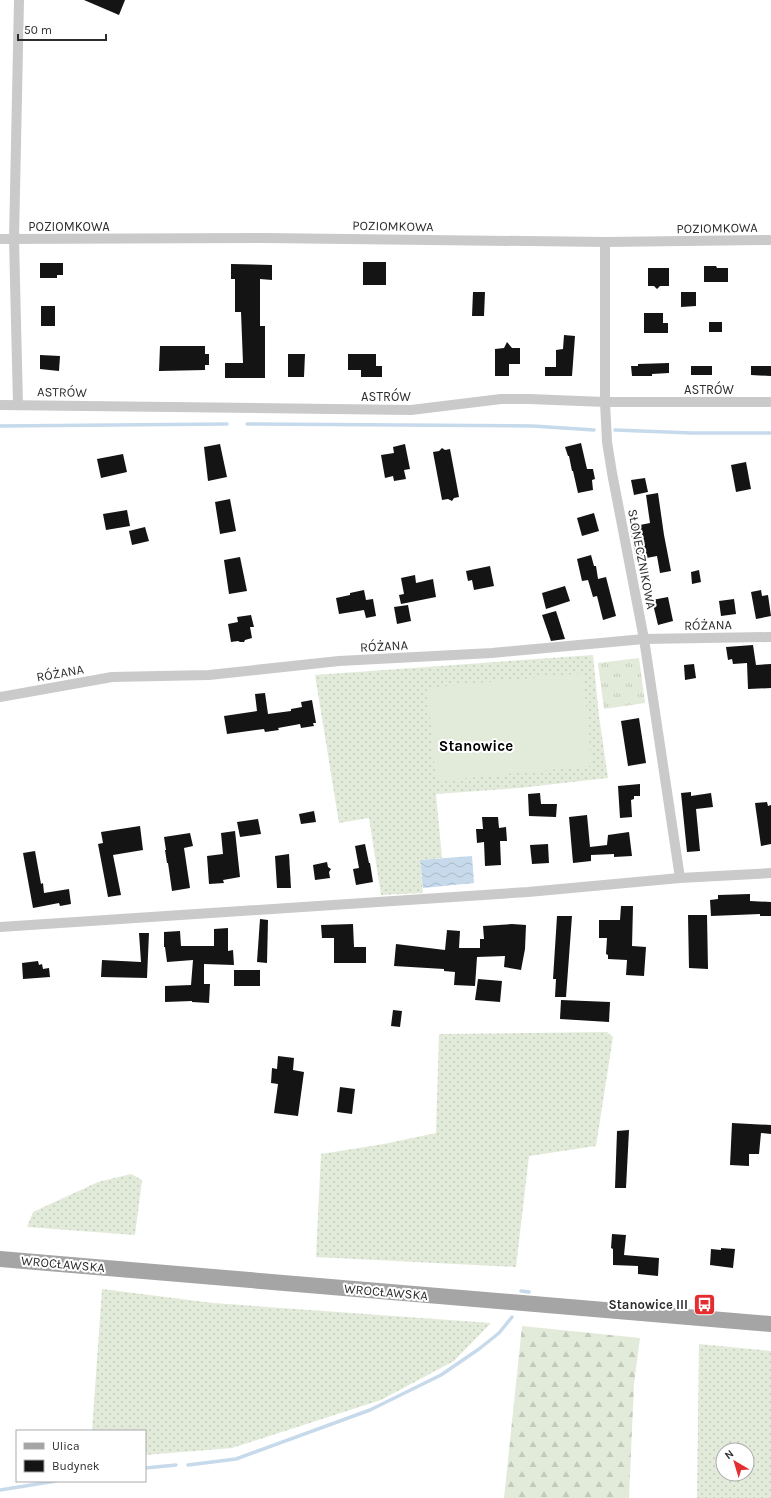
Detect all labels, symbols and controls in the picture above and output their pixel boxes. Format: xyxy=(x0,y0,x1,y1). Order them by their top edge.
scale bar xyxy=(18,16,106,42)
text: 50 m xyxy=(24,23,52,37)
street label: POZIOMKOWA xyxy=(352,218,434,234)
street label: POZIOMKOWA xyxy=(28,219,110,234)
street label: POZIOMKOWA xyxy=(676,220,758,236)
street label: ASTRÓW xyxy=(684,381,734,397)
street label: ASTRÓW xyxy=(37,383,87,400)
street label: ASTRÓW xyxy=(361,388,411,404)
street label: SŁONECZNIKOWA xyxy=(625,508,659,611)
street label: RÓŻANA xyxy=(684,616,733,633)
street label: RÓŻANA xyxy=(360,636,409,655)
street label: RÓŻANA xyxy=(35,660,85,685)
district label: Stanowice xyxy=(439,737,513,755)
street label: WROCŁAWSKA xyxy=(21,1253,106,1275)
street label: WROCŁAWSKA xyxy=(344,1281,429,1303)
bus stop icon: Stanowice III xyxy=(691,1291,717,1317)
place label: Stanowice III xyxy=(608,1297,688,1312)
legend xyxy=(16,1430,146,1482)
text: Ulica xyxy=(52,1439,80,1453)
north arrow xyxy=(715,1442,755,1482)
text: N xyxy=(722,1447,736,1462)
text: Budynek xyxy=(52,1459,100,1473)

